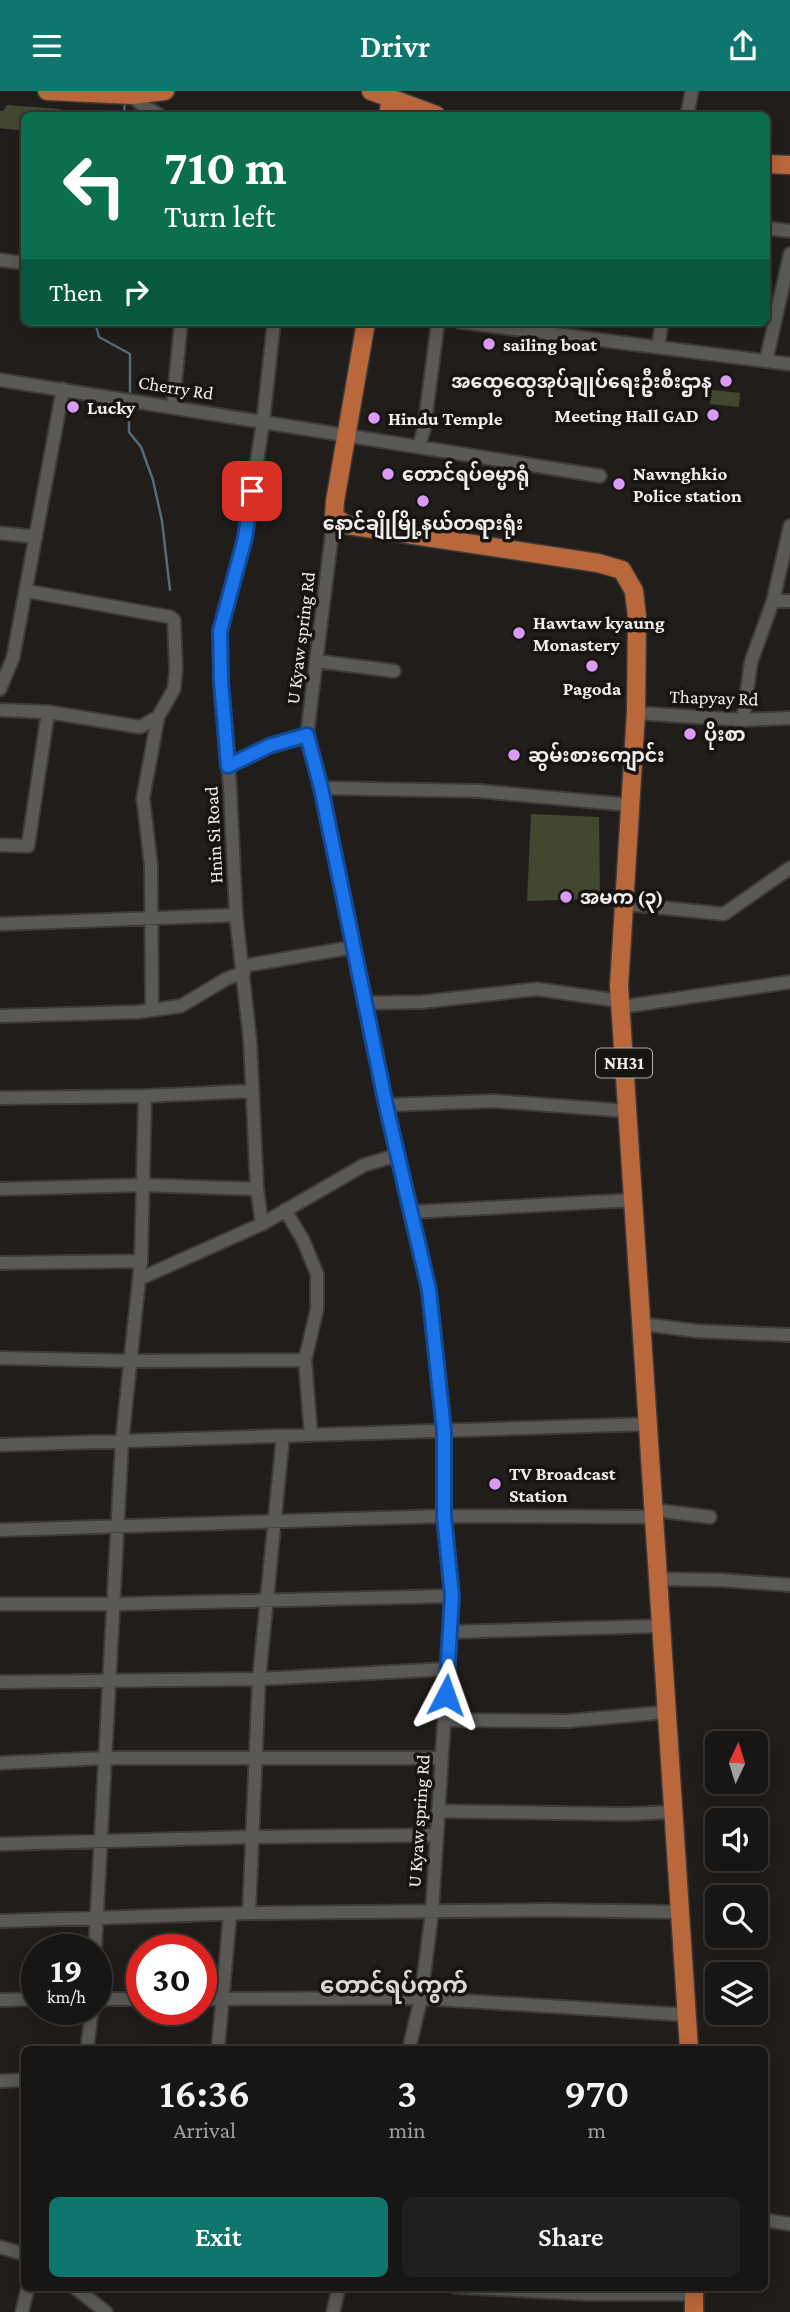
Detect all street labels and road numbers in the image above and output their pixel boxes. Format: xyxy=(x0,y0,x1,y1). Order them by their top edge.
street label: Cherry Rd xyxy=(137,371,215,404)
street label: U Kyaw spring Rd xyxy=(282,571,319,706)
street label: Thapyay Rd xyxy=(669,685,759,710)
street label: Hnin Si Road xyxy=(200,786,227,884)
road number: NH31 xyxy=(596,1049,652,1078)
street label: U Kyaw spring Rd xyxy=(403,1754,434,1888)

